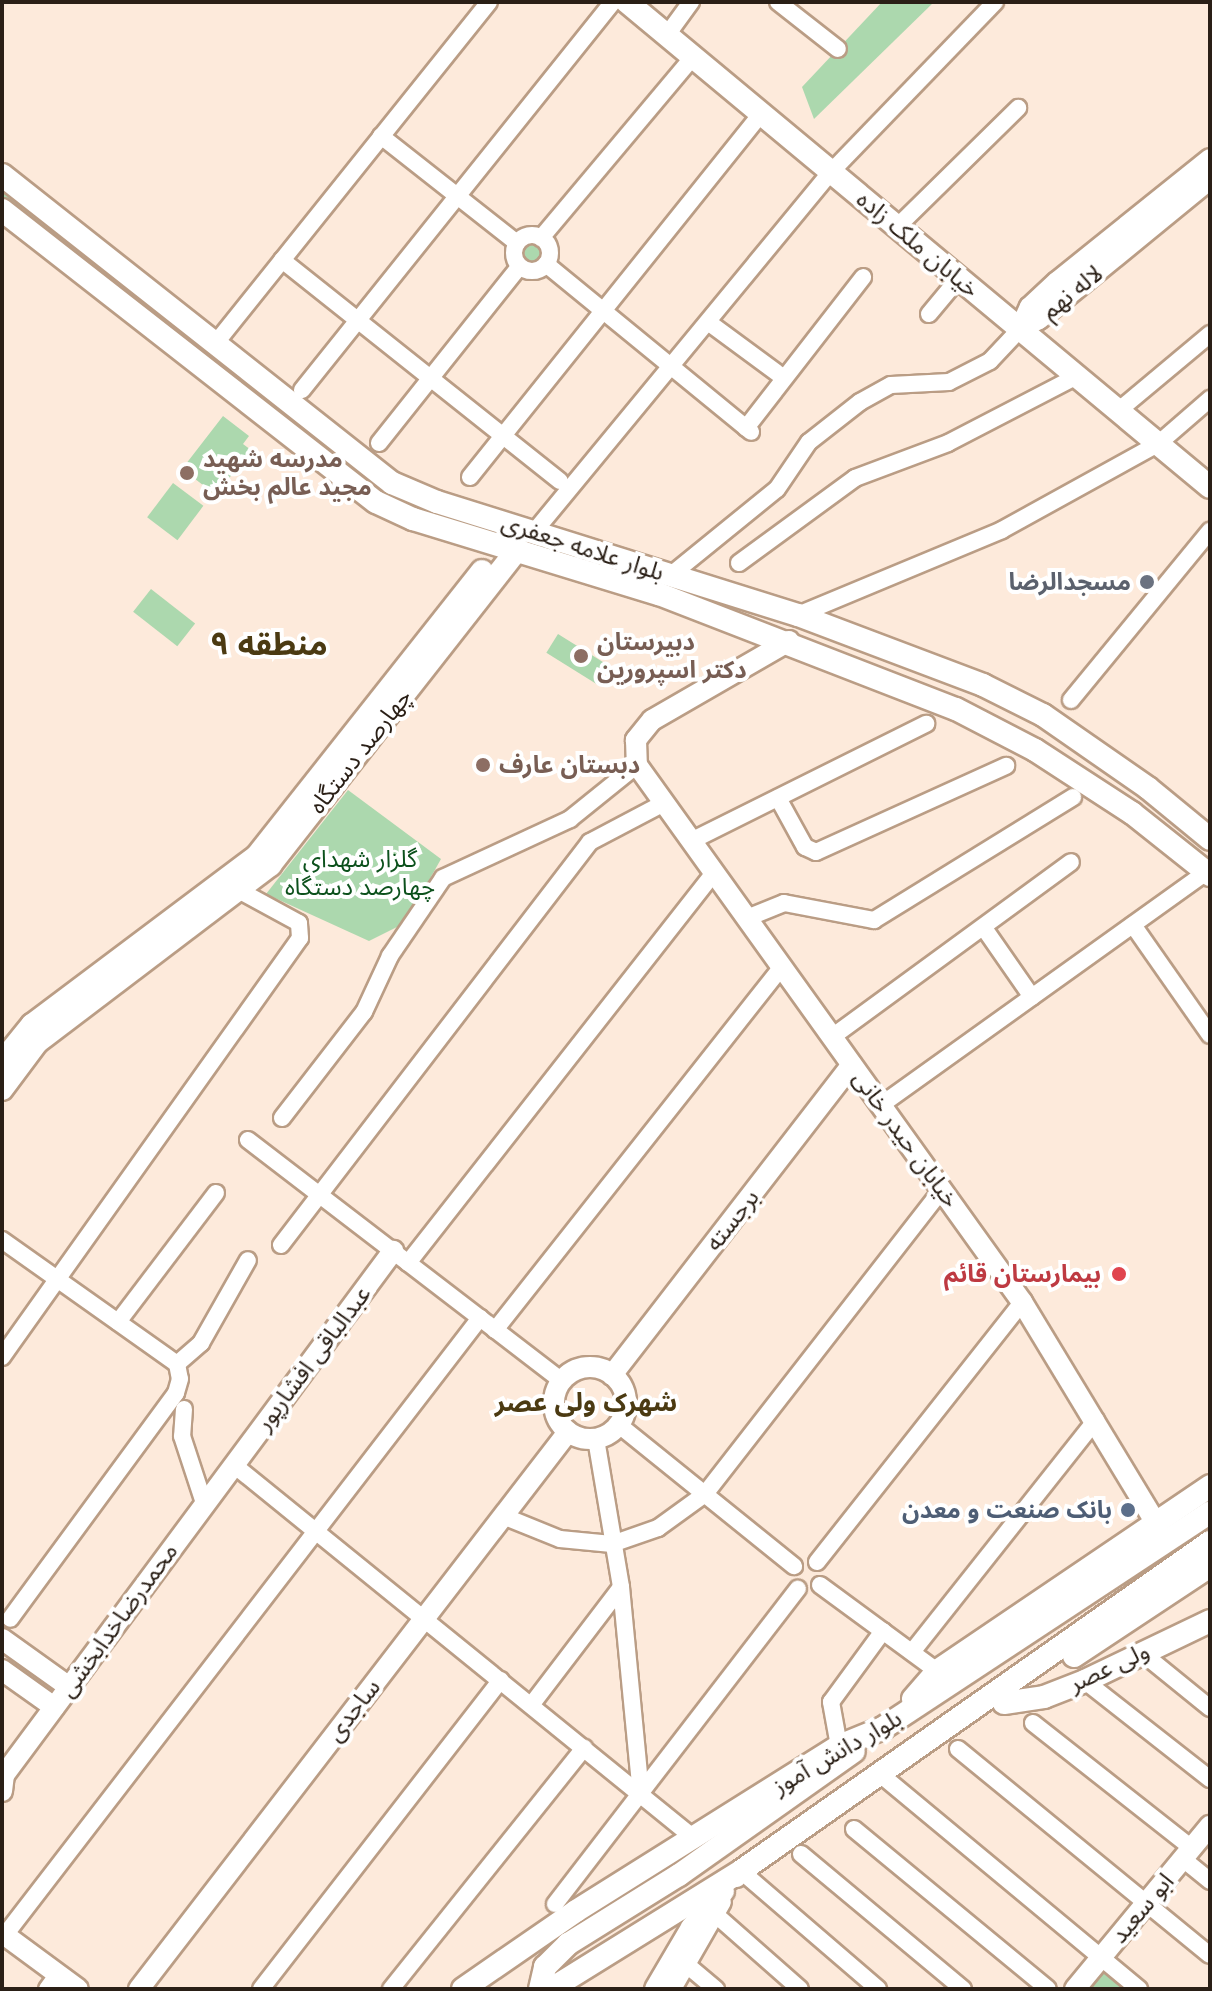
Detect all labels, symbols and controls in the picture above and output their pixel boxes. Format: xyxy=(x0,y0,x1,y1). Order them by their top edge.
street label: خیابان ملک زاده xyxy=(851,184,985,304)
street label: لاله نهم xyxy=(1036,259,1108,325)
place label: مدرسه شهید مجید عالم بخش xyxy=(203,445,372,501)
marker: مدرسه شهید مجید عالم بخش xyxy=(178,464,196,482)
street label: بلوار علامه جعفری xyxy=(498,507,668,587)
place label: مسجدالرضا xyxy=(1008,568,1131,596)
marker: مسجدالرضا xyxy=(1138,573,1156,591)
district label: منطقه ۹ xyxy=(210,625,328,663)
place label: دبیرستان دکتر اسپرورین xyxy=(597,628,747,684)
marker: دبیرستان دکتر اسپرورین xyxy=(572,647,590,665)
street label: چهارصد دستگاه xyxy=(302,683,418,819)
place label: دبستان عارف xyxy=(499,751,640,779)
marker: دبستان عارف xyxy=(474,756,492,774)
park label: گلزار شهدای چهارصد دستگاه xyxy=(285,845,435,901)
street label: خیابان حیدر خانی xyxy=(847,1065,965,1213)
street label: برجسته xyxy=(699,1183,765,1257)
place label: بیمارستان قائم xyxy=(944,1260,1101,1288)
marker: بیمارستان قائم xyxy=(1108,1263,1130,1285)
street label: عبدالباقی افشارپور xyxy=(249,1280,377,1436)
district label: شهرک ولی عصر xyxy=(495,1387,677,1419)
place label: بانک صنعت و معدن xyxy=(902,1496,1112,1524)
marker: بانک صنعت و معدن xyxy=(1119,1501,1137,1519)
street label: محمدرضاخدابخشی xyxy=(52,1537,184,1703)
street label: ولی عصر xyxy=(1064,1636,1154,1698)
street label: ساجدی xyxy=(320,1673,386,1747)
street label: بلوار دانش آموز xyxy=(767,1703,907,1801)
street label: ابو سعید xyxy=(1104,1867,1180,1949)

